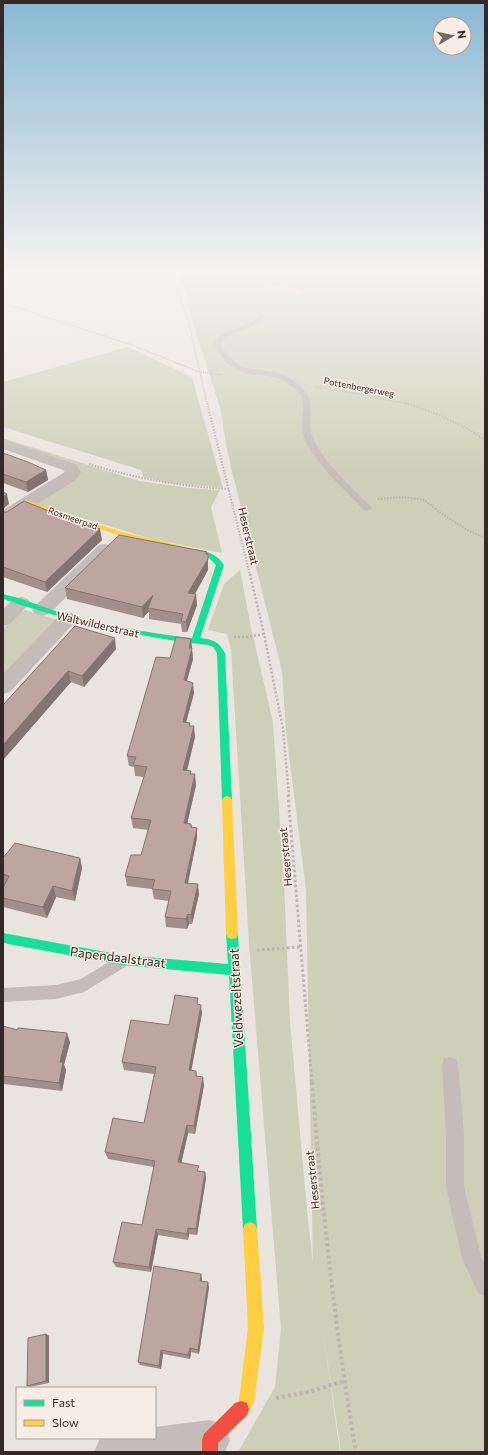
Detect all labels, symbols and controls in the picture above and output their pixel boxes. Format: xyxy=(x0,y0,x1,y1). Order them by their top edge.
north arrow xyxy=(432,16,472,56)
text: N xyxy=(455,29,469,39)
street label: Pottenbergerweg xyxy=(323,375,395,399)
street label: Rosmeerpad xyxy=(47,504,99,532)
street label: Heserstraat xyxy=(236,506,262,567)
street label: Waltwilderstraat xyxy=(55,608,141,640)
street label: Heserstraat xyxy=(276,827,294,887)
street label: Papendaalstraat xyxy=(69,943,167,971)
street label: Veldwezeltstraat xyxy=(225,948,247,1048)
street label: Heserstraat xyxy=(302,1150,322,1210)
legend xyxy=(16,1387,156,1439)
text: Fast xyxy=(52,1395,75,1409)
text: Slow xyxy=(52,1415,79,1429)

